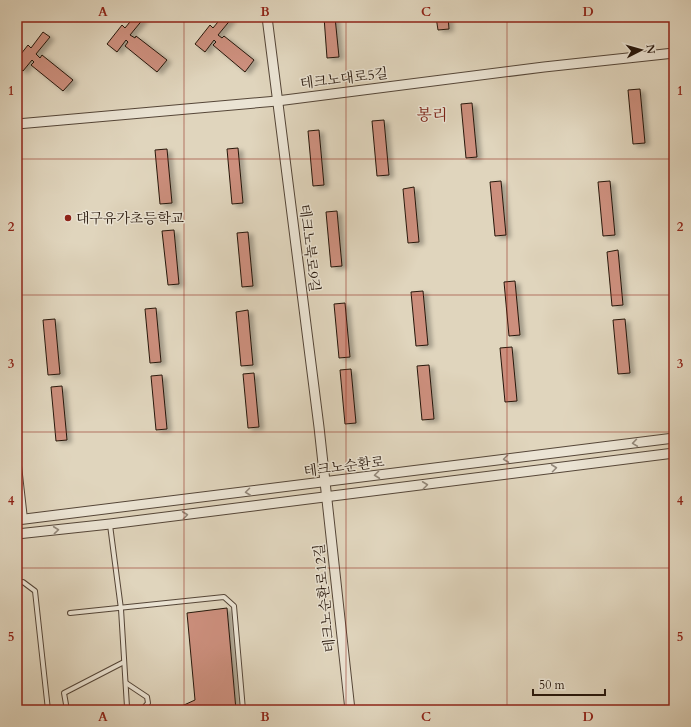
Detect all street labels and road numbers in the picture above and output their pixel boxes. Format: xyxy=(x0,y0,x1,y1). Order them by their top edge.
street label: 테크노대로5길 xyxy=(299,64,389,93)
street label: 테크노북로9길 xyxy=(295,203,324,293)
street label: 테크노순환로 xyxy=(303,452,386,481)
street label: 테크노순환로12길 xyxy=(309,543,340,653)

